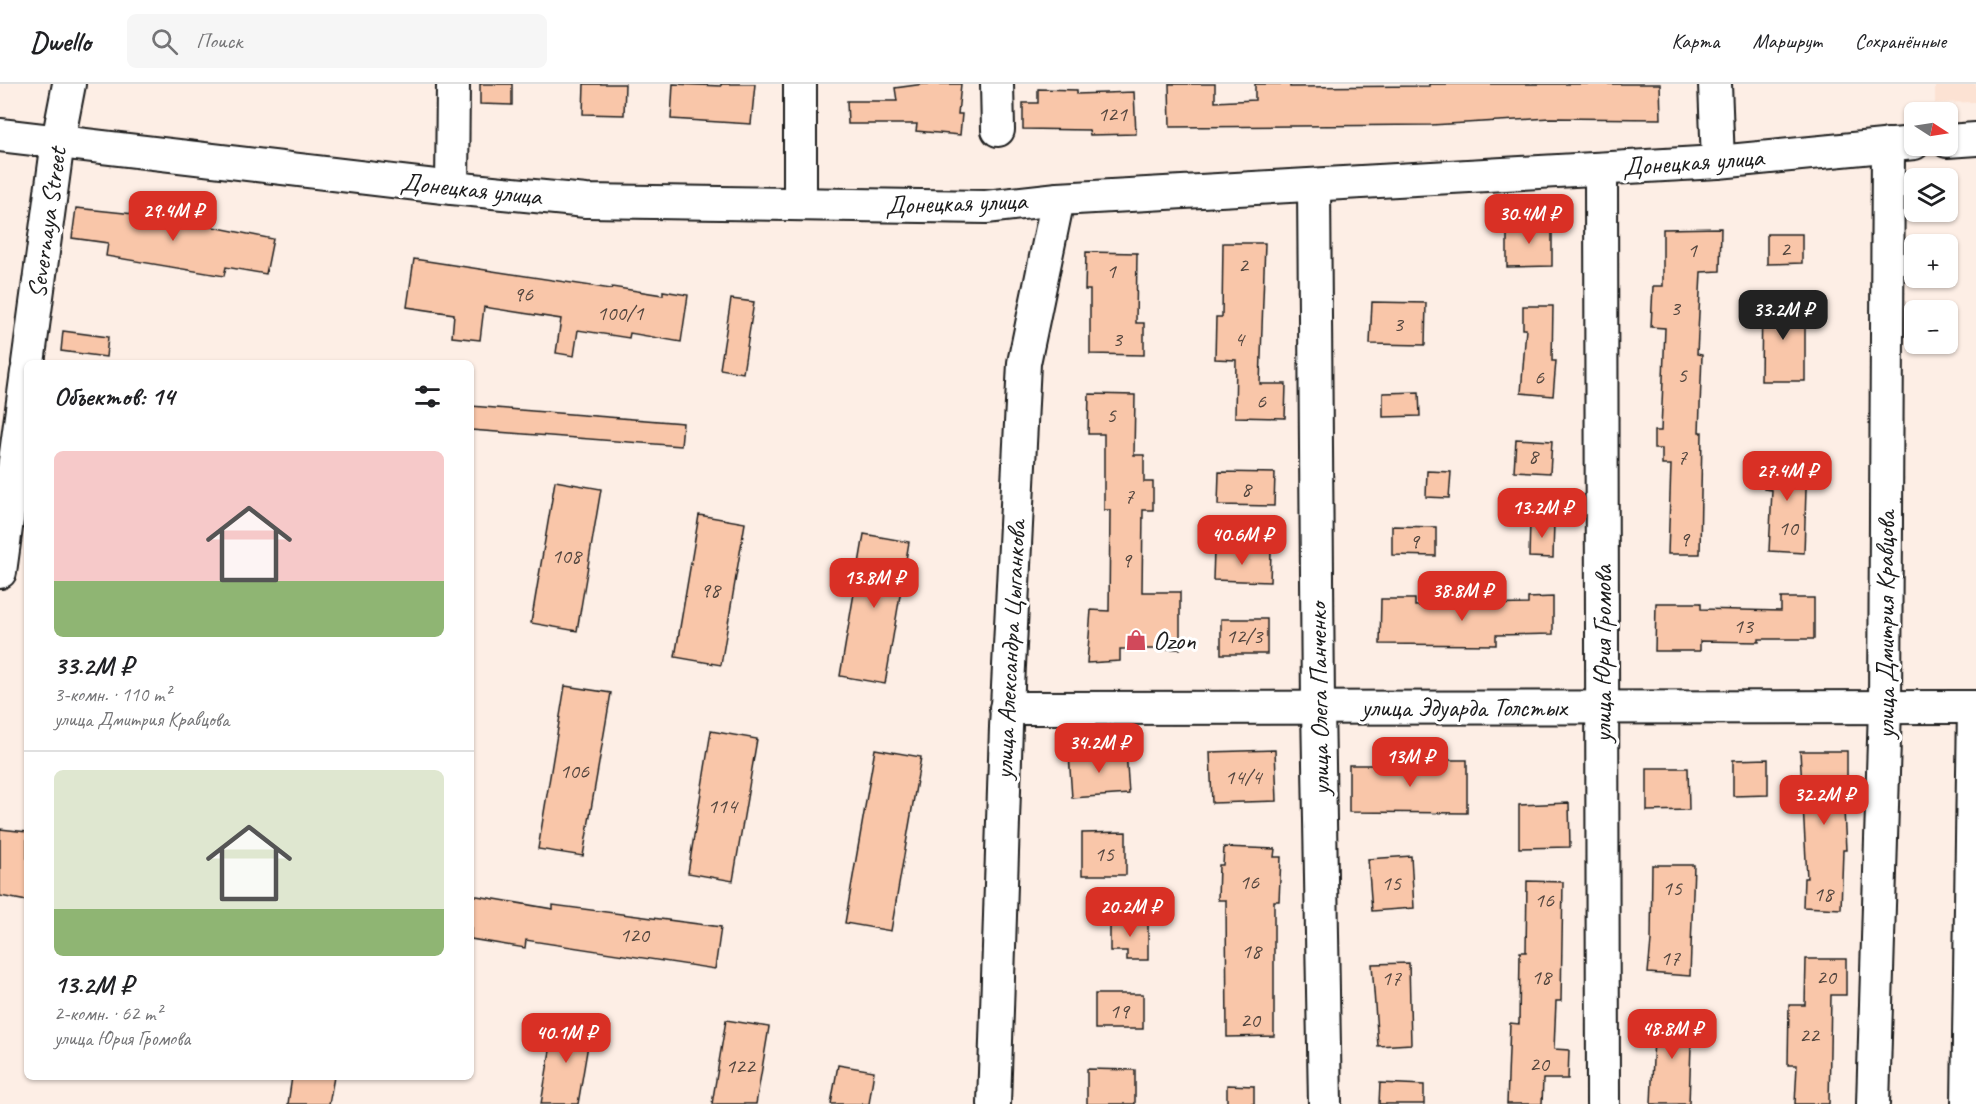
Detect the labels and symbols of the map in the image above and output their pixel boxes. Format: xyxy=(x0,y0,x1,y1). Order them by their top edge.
house number: 121 xyxy=(1097,100,1128,128)
north arrow xyxy=(1904,102,1958,156)
street label: Донецкая улица xyxy=(1621,140,1766,183)
street label: Severnaya Street xyxy=(20,143,74,300)
street label: Донецкая улица xyxy=(399,165,545,213)
street label: Донецкая улица xyxy=(885,184,1029,222)
pin: 29.4M ₽ xyxy=(118,191,228,242)
pin: 30.4M ₽ xyxy=(1474,194,1584,245)
house number: 2 xyxy=(1780,235,1792,263)
house number: 1 xyxy=(1687,236,1698,264)
house number: 2 xyxy=(1238,251,1250,279)
house number: 1 xyxy=(1106,257,1117,285)
house number: 96 xyxy=(513,280,534,308)
pin: 33.2M ₽ xyxy=(1728,290,1838,341)
house number: 3 xyxy=(1670,294,1682,322)
house number: 100/1 xyxy=(597,299,645,327)
house number: 3 xyxy=(1393,310,1405,338)
house number: 3 xyxy=(1112,325,1124,353)
house number: 4 xyxy=(1234,325,1246,353)
house number: 5 xyxy=(1677,361,1688,389)
house number: 6 xyxy=(1534,363,1545,391)
house number: 6 xyxy=(1256,387,1267,415)
house number: 5 xyxy=(1106,401,1117,429)
house number: 8 xyxy=(1528,442,1540,470)
house number: 7 xyxy=(1677,443,1688,471)
pin: 27.4M ₽ xyxy=(1732,451,1842,502)
house number: 8 xyxy=(1241,475,1253,503)
house number: 7 xyxy=(1124,482,1135,510)
pin: 13.2M ₽ xyxy=(1487,488,1597,539)
street label: улица Дмитрия Кравцова xyxy=(1869,509,1902,741)
house number: 10 xyxy=(1778,514,1800,542)
pin: 40.6M ₽ xyxy=(1187,515,1297,566)
street label: улица Александра Цыганкова xyxy=(987,518,1033,782)
house number: 9 xyxy=(1679,525,1691,553)
house number: 9 xyxy=(1409,527,1421,555)
house number: 108 xyxy=(551,542,583,570)
house number: 9 xyxy=(1121,546,1133,574)
pin: 13.8M ₽ xyxy=(819,558,929,609)
street label: улица Юрия Громова xyxy=(1586,564,1619,745)
pin: 38.8M ₽ xyxy=(1407,571,1517,622)
house number: 98 xyxy=(700,576,722,604)
street label: улица Олега Панченко xyxy=(1301,599,1337,798)
house number: 13 xyxy=(1733,612,1755,640)
house number: 12/3 xyxy=(1226,622,1265,650)
place label: Ozon xyxy=(1153,624,1196,657)
shop icon: Ozon xyxy=(1124,628,1148,652)
street label: улица Эдуарда Толстых xyxy=(1359,691,1569,724)
pin: 34.2M ₽ xyxy=(1044,723,1154,774)
pin: 13M ₽ xyxy=(1368,737,1452,788)
house number: 106 xyxy=(559,757,590,785)
house number: 14/4 xyxy=(1225,763,1264,791)
pin: 32.2M ₽ xyxy=(1769,775,1879,826)
house number: 114 xyxy=(707,792,739,820)
house number: 15 xyxy=(1094,840,1115,868)
house number: 16 xyxy=(1239,868,1260,896)
house number: 15 xyxy=(1381,869,1402,897)
house number: 15 xyxy=(1662,874,1683,902)
house number: 18 xyxy=(1813,880,1835,908)
house number: 16 xyxy=(1534,886,1555,914)
pin: 20.2M ₽ xyxy=(1075,887,1185,938)
house number: 120 xyxy=(619,921,651,949)
house number: 18 xyxy=(1241,937,1263,965)
house number: 17 xyxy=(1660,944,1681,972)
house number: 18 xyxy=(1531,963,1553,991)
house number: 20 xyxy=(1816,963,1838,991)
house number: 17 xyxy=(1381,964,1402,992)
house number: 19 xyxy=(1109,997,1131,1025)
house number: 20 xyxy=(1240,1006,1262,1034)
pin: 48.8M ₽ xyxy=(1617,1009,1727,1060)
pin: 40.1M ₽ xyxy=(511,1013,621,1064)
house number: 22 xyxy=(1799,1021,1821,1049)
house number: 20 xyxy=(1529,1050,1551,1078)
house number: 122 xyxy=(725,1052,757,1080)

